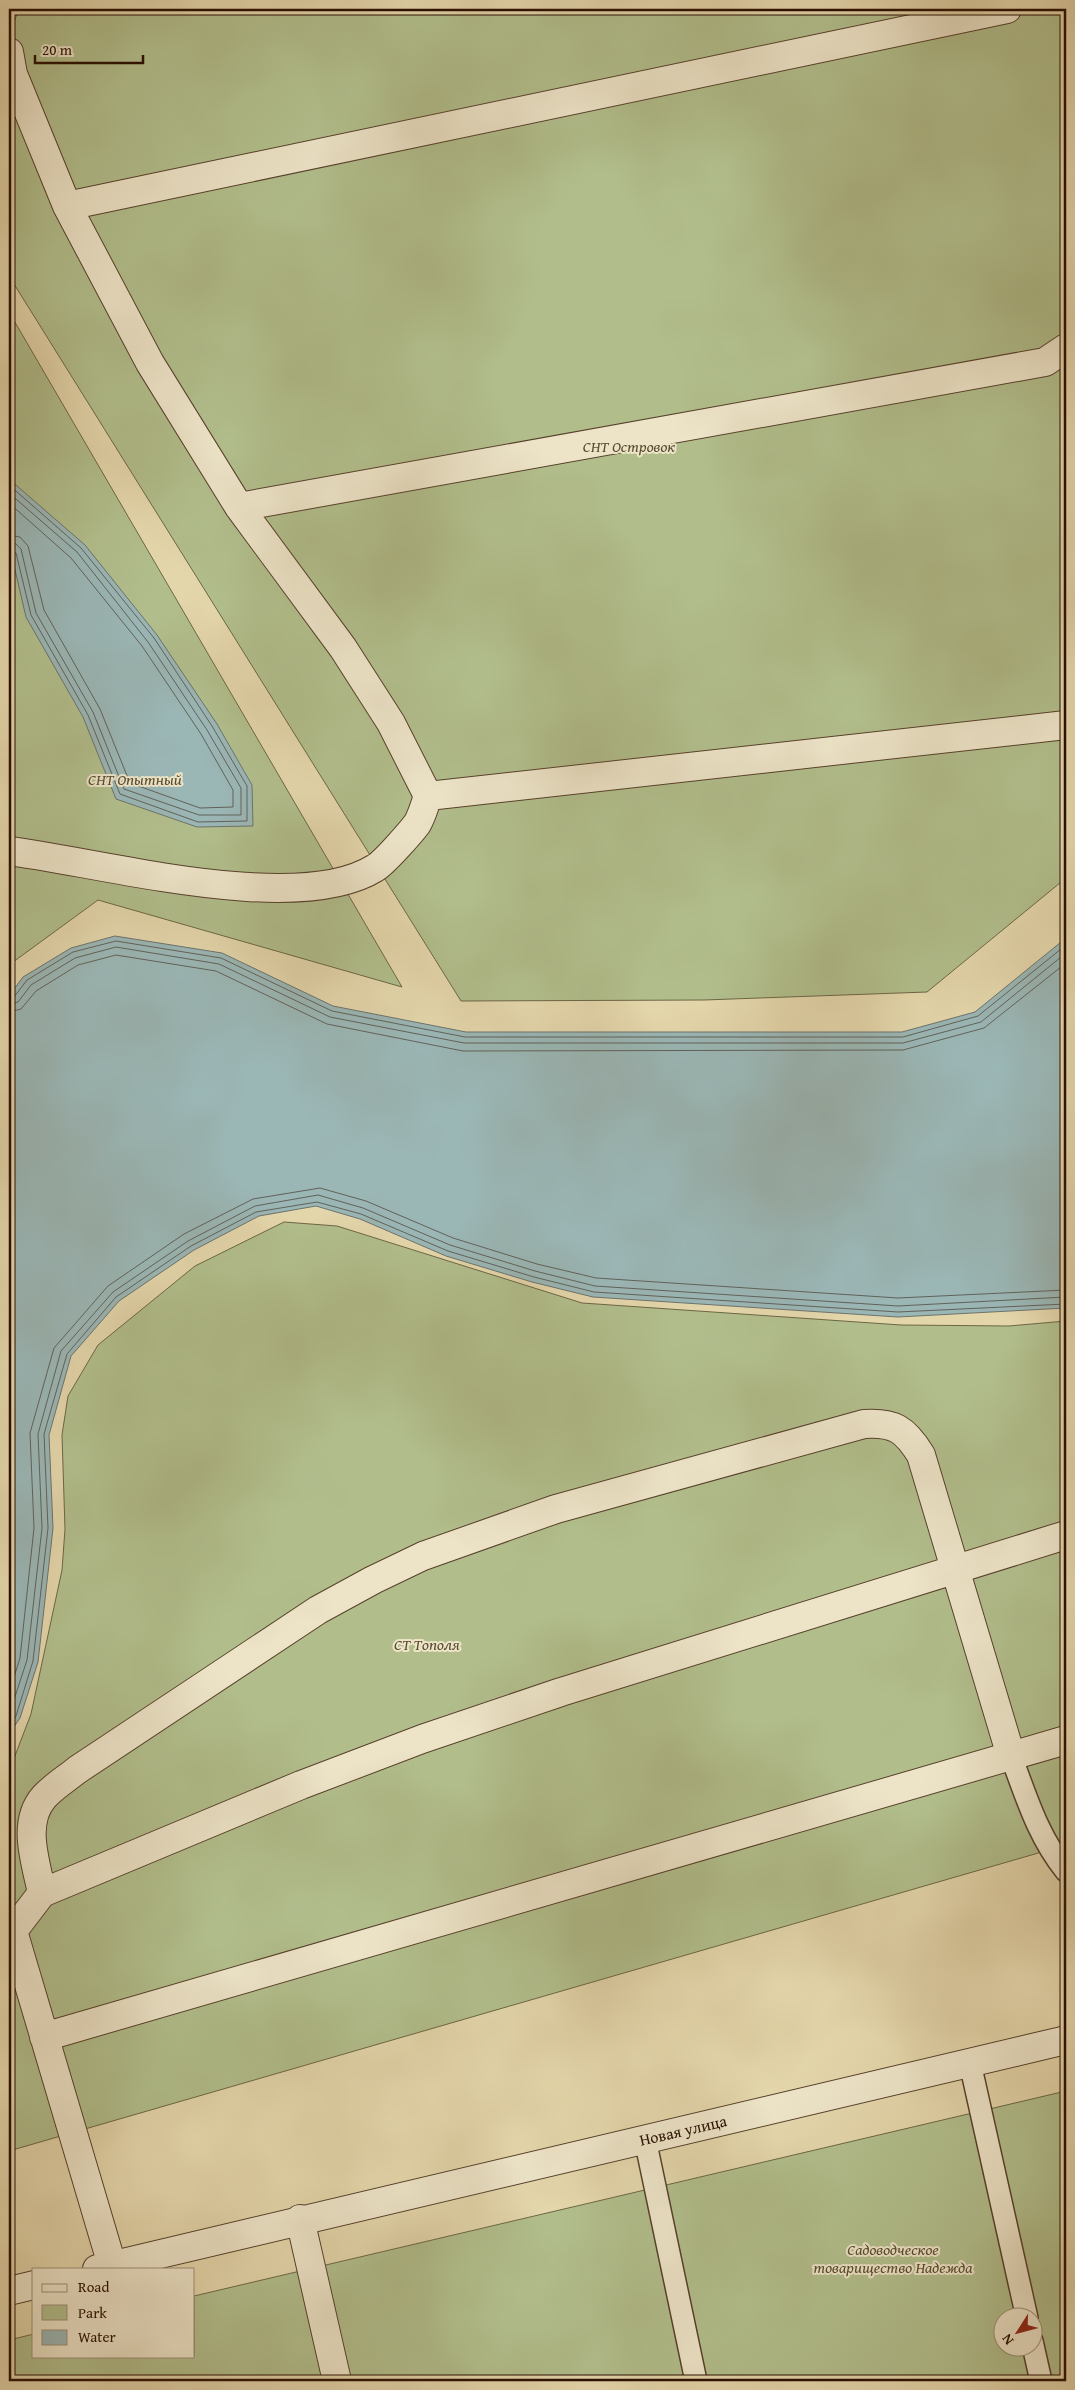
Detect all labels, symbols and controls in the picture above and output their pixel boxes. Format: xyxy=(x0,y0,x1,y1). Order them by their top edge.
scale bar xyxy=(35,32,142,64)
text: 20 m xyxy=(42,39,73,60)
park label: СНТ Островок xyxy=(583,434,675,458)
park label: СНТ Опытный xyxy=(88,767,182,791)
park label: СТ Тополя xyxy=(394,1632,460,1656)
street label: Новая улица xyxy=(637,2108,729,2152)
park label: Садоводческое товарищество Надежда xyxy=(813,2237,973,2279)
legend xyxy=(32,2268,195,2358)
text: Road xyxy=(78,2276,109,2297)
text: Park xyxy=(78,2302,107,2323)
north arrow xyxy=(992,2308,1042,2358)
text: Water xyxy=(78,2326,116,2347)
text: N xyxy=(996,2329,1018,2349)

